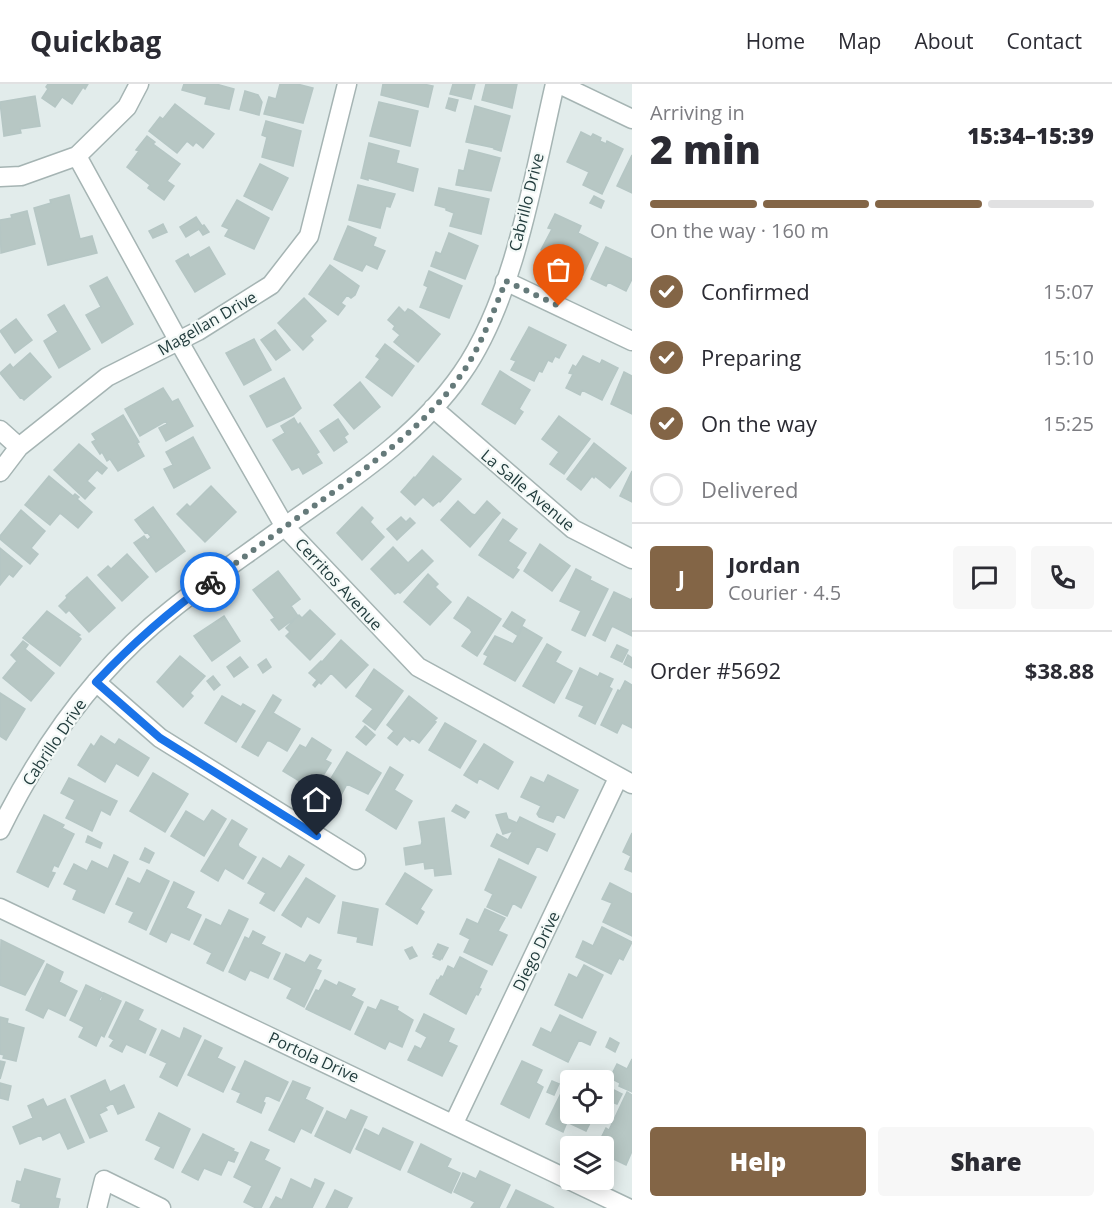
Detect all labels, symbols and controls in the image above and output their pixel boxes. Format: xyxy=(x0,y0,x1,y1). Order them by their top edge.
text: Quickbag xyxy=(30,22,161,60)
text: Home xyxy=(746,27,805,55)
text: Map xyxy=(838,27,881,55)
text: About xyxy=(914,27,974,55)
text: Contact xyxy=(1007,27,1082,55)
text: Arriving in xyxy=(650,99,745,126)
text: 15:34–15:39 xyxy=(967,120,1094,150)
text: 2 min xyxy=(650,122,761,175)
street label: Cabrillo Drive xyxy=(503,151,549,253)
text: On the way · 160 m xyxy=(650,217,829,244)
pin xyxy=(533,244,584,306)
icon: bag xyxy=(542,253,575,286)
icon: check xyxy=(650,275,683,308)
text: Confirmed xyxy=(701,276,810,306)
text: 15:07 xyxy=(1043,278,1094,305)
street label: Magellan Drive xyxy=(153,286,261,360)
icon: check xyxy=(650,341,683,374)
text: Preparing xyxy=(701,342,801,372)
text: 15:10 xyxy=(1043,344,1094,371)
icon: check xyxy=(650,407,683,440)
text: On the way xyxy=(701,408,817,438)
text: 15:25 xyxy=(1043,410,1094,437)
street label: La Salle Avenue xyxy=(477,444,580,536)
text: Delivered xyxy=(701,474,799,504)
street label: Cerritos Avenue xyxy=(290,533,388,635)
button: chat xyxy=(953,546,1016,609)
button: phone xyxy=(1031,546,1094,609)
text: Jordan xyxy=(728,549,801,579)
courier xyxy=(180,552,240,612)
text: J xyxy=(678,562,685,592)
icon: bike xyxy=(194,566,227,599)
text: Courier · 4.5 xyxy=(728,579,841,606)
text: Order #5692 xyxy=(650,655,781,685)
text: $38.88 xyxy=(1025,655,1094,685)
street label: Cabrillo Drive xyxy=(17,694,91,790)
pin xyxy=(291,774,342,836)
icon: home xyxy=(300,783,333,816)
street label: Diego Drive xyxy=(507,907,565,995)
street label: Portola Drive xyxy=(265,1026,363,1088)
map controls xyxy=(560,1070,614,1190)
button: locate xyxy=(560,1070,614,1124)
button: Help xyxy=(650,1127,866,1196)
button: Share xyxy=(878,1127,1094,1196)
button: layers xyxy=(560,1136,614,1190)

